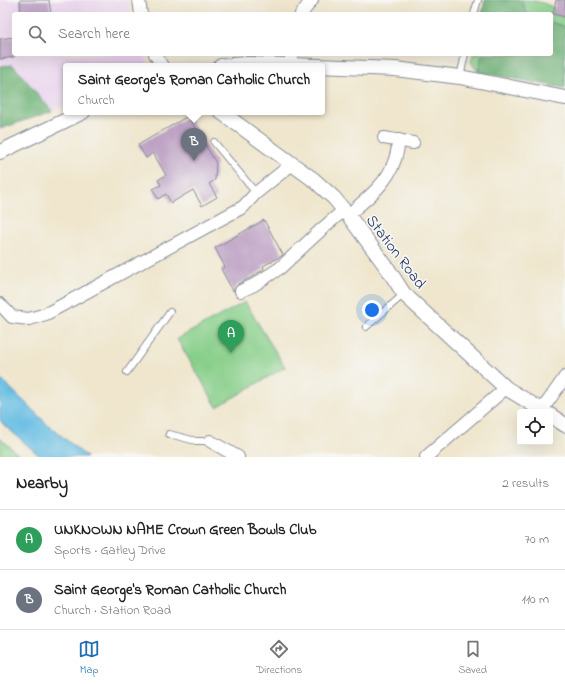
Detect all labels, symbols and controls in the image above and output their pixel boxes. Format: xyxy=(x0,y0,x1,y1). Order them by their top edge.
search box xyxy=(12,12,553,56)
icon: search xyxy=(26,23,48,45)
text: Search here xyxy=(58,23,130,45)
popup xyxy=(63,63,325,115)
text: Saint George's Roman Catholic Church xyxy=(78,69,310,91)
text: Church xyxy=(78,91,114,110)
pin: B xyxy=(181,128,207,161)
street label: Station Road xyxy=(359,210,431,294)
your location xyxy=(362,300,382,320)
pin: A xyxy=(218,320,244,353)
map controls xyxy=(517,409,553,445)
button: locate xyxy=(517,409,553,445)
text: Nearby xyxy=(16,471,68,496)
text: 2 results xyxy=(502,474,549,493)
text: UNKNOWN NAME Crown Green Bowls Club xyxy=(54,519,317,541)
text: A xyxy=(25,530,33,549)
text: 70 m xyxy=(525,530,549,549)
text: Sports · Gatley Drive xyxy=(54,541,166,560)
text: Saint George's Roman Catholic Church xyxy=(54,579,286,601)
text: B xyxy=(25,590,33,609)
text: 110 m xyxy=(522,590,549,609)
text: Church · Station Road xyxy=(54,601,171,620)
tab: Map xyxy=(78,638,100,678)
tab: Directions xyxy=(256,638,302,678)
tab: Saved xyxy=(458,638,487,678)

